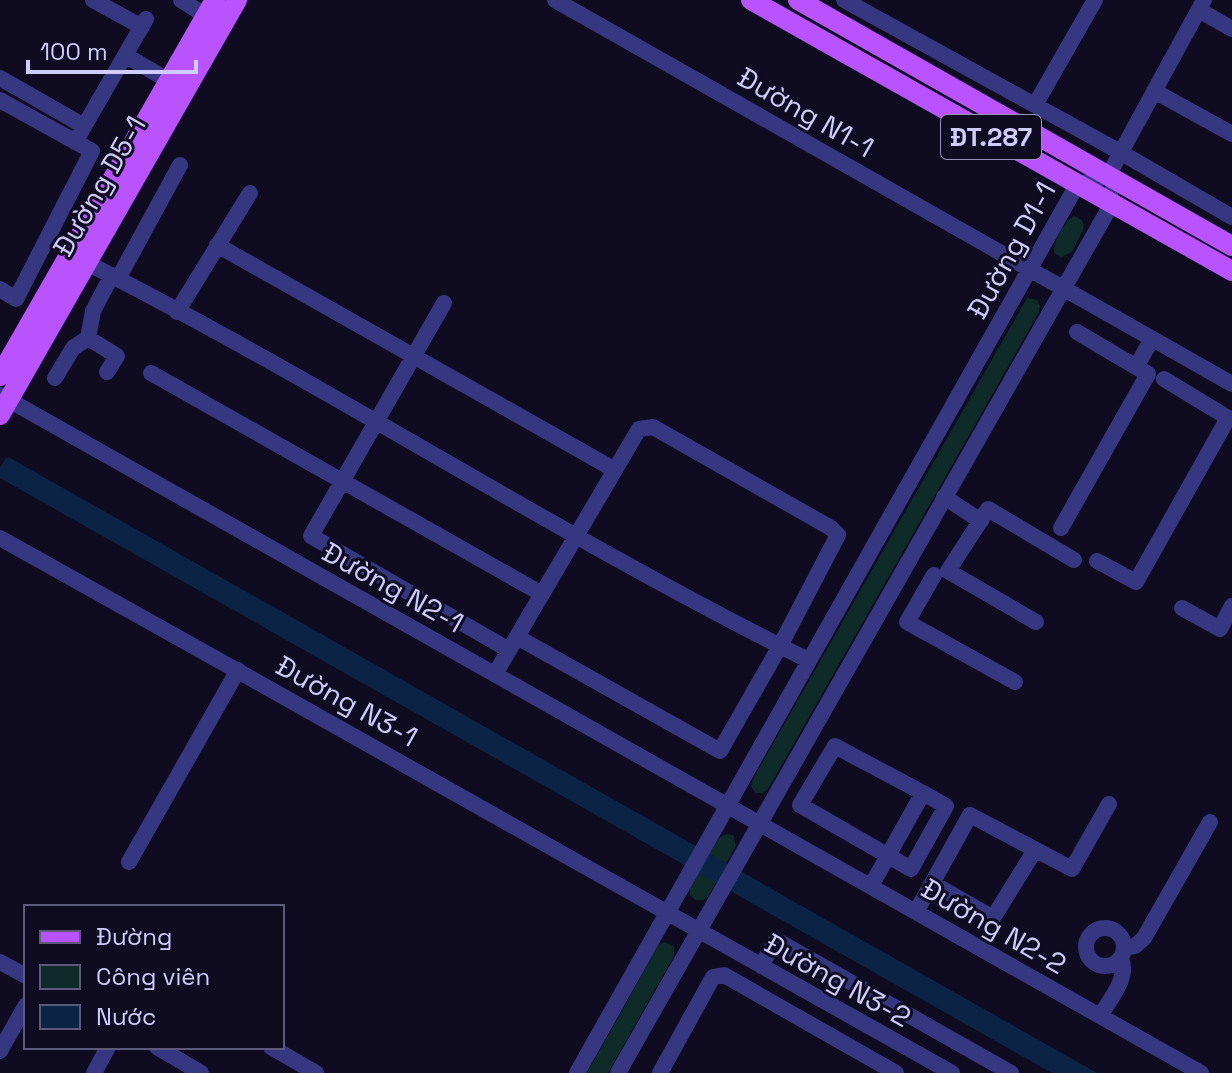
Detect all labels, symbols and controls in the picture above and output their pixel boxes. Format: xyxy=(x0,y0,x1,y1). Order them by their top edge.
scale bar xyxy=(28,24,196,74)
text: 100 m xyxy=(40,36,108,67)
street label: Đường N1-1 xyxy=(732,59,880,165)
street label: Đường D5-1 xyxy=(44,109,154,263)
road number: ĐT.287 xyxy=(941,115,1041,159)
street label: Đường D1-1 xyxy=(959,175,1063,325)
street label: Đường N2-1 xyxy=(316,533,470,641)
street label: Đường N3-1 xyxy=(270,647,424,755)
street label: Đường N2-2 xyxy=(915,870,1073,982)
legend xyxy=(24,905,284,1049)
text: Đường xyxy=(96,921,172,952)
street label: Đường N3-2 xyxy=(759,925,917,1035)
text: Công viên xyxy=(96,961,210,992)
text: Nước xyxy=(96,1001,156,1032)

